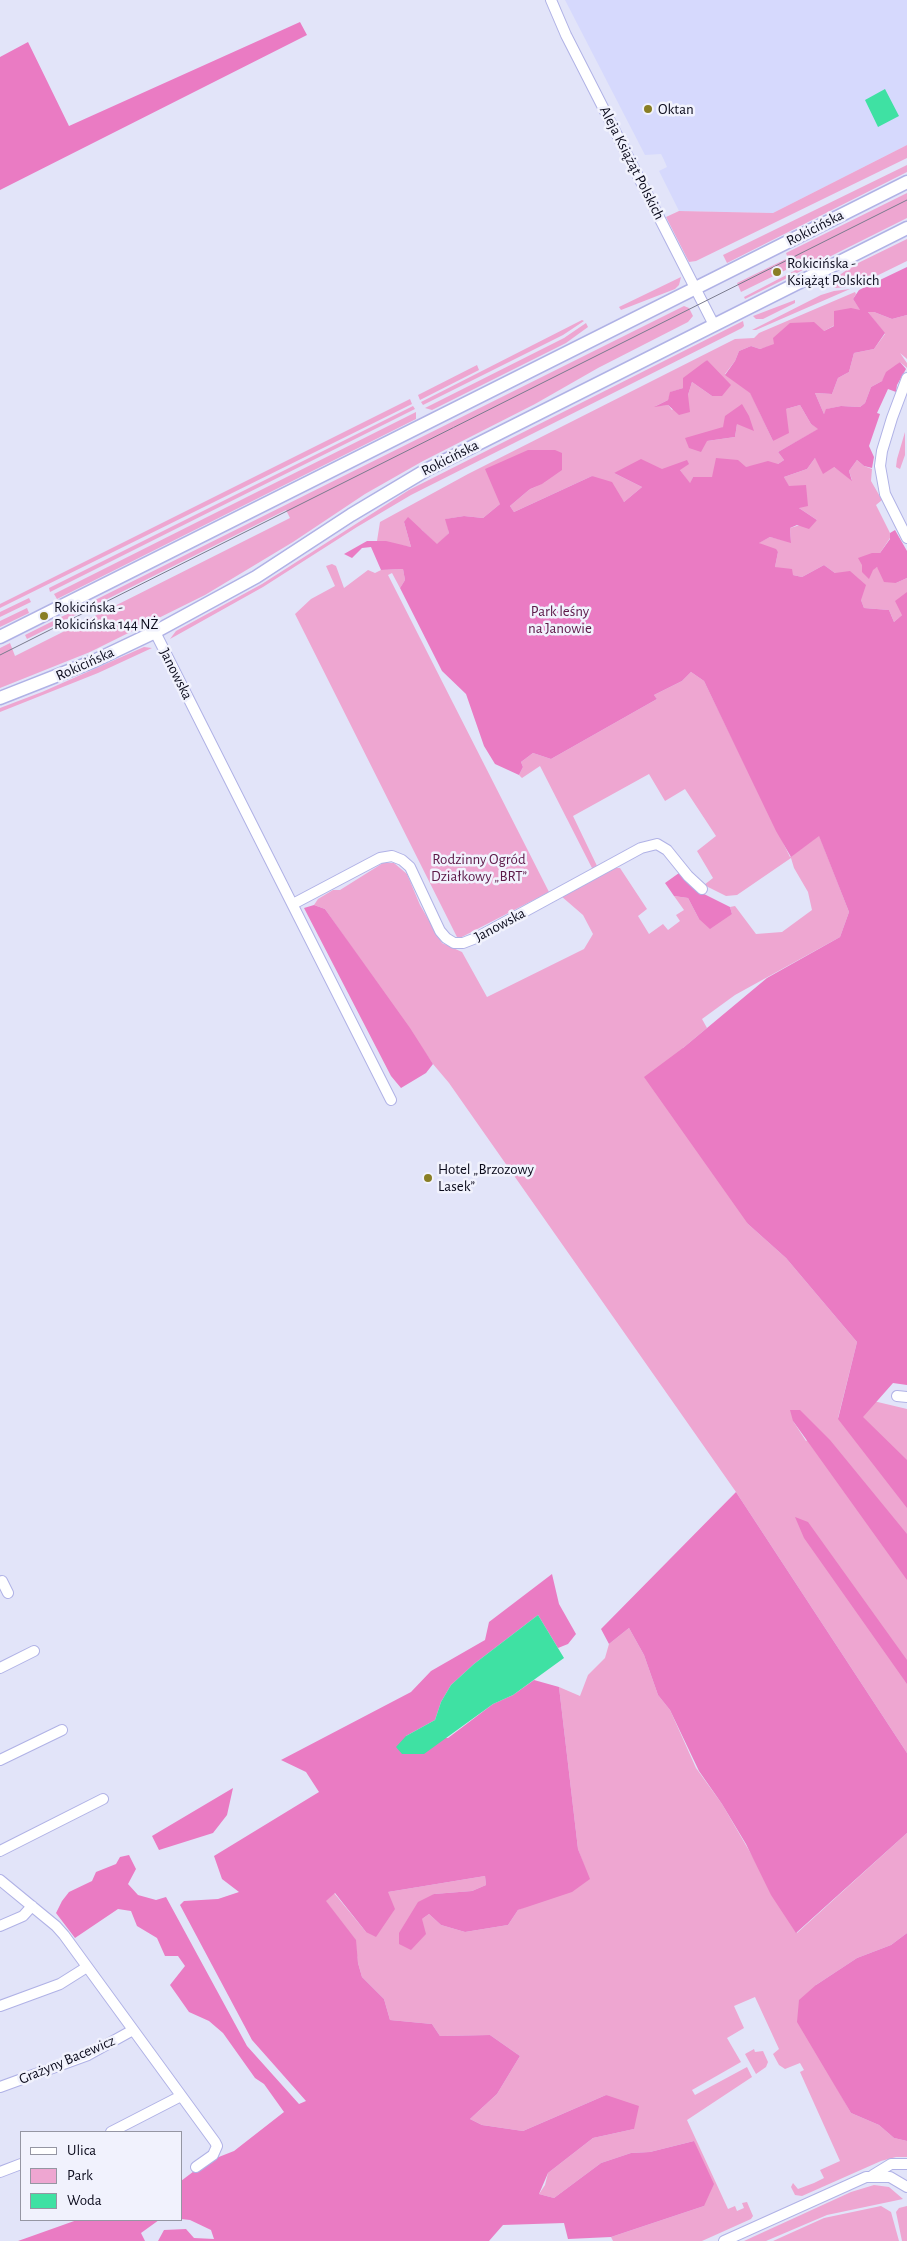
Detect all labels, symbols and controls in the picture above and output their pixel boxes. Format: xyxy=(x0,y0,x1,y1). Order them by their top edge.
place label: Oktan xyxy=(658,100,694,118)
street label: Aleja Książąt Polskich xyxy=(596,103,668,223)
marker: Oktan xyxy=(642,103,654,115)
street label: Rokicińska xyxy=(783,206,847,250)
place label: Rokicińska - Książąt Polskich xyxy=(787,254,880,289)
marker: Rokicińska - Książąt Polskich xyxy=(771,266,783,278)
street label: Rokicińska xyxy=(418,436,482,480)
place label: Rokicińska - Rokicińska 144 NŻ xyxy=(54,598,158,633)
park label: Park leśny na Janowie xyxy=(528,602,592,637)
marker: Rokicińska - Rokicińska 144 NŻ xyxy=(38,610,50,622)
street label: Rokicińska xyxy=(53,643,117,685)
street label: Janowska xyxy=(155,645,197,703)
park label: Rodzinny Ogród Działkowy „BRT” xyxy=(431,850,527,885)
street label: Janowska xyxy=(471,904,529,946)
place label: Hotel „Brzozowy Lasek” xyxy=(438,1160,534,1195)
marker: Hotel „Brzozowy Lasek” xyxy=(422,1172,434,1184)
street label: Grażyny Bacewicz xyxy=(16,2032,118,2088)
legend xyxy=(20,2131,182,2221)
text: Ulica xyxy=(67,2143,96,2158)
text: Park xyxy=(67,2168,93,2183)
text: Woda xyxy=(67,2193,102,2208)

